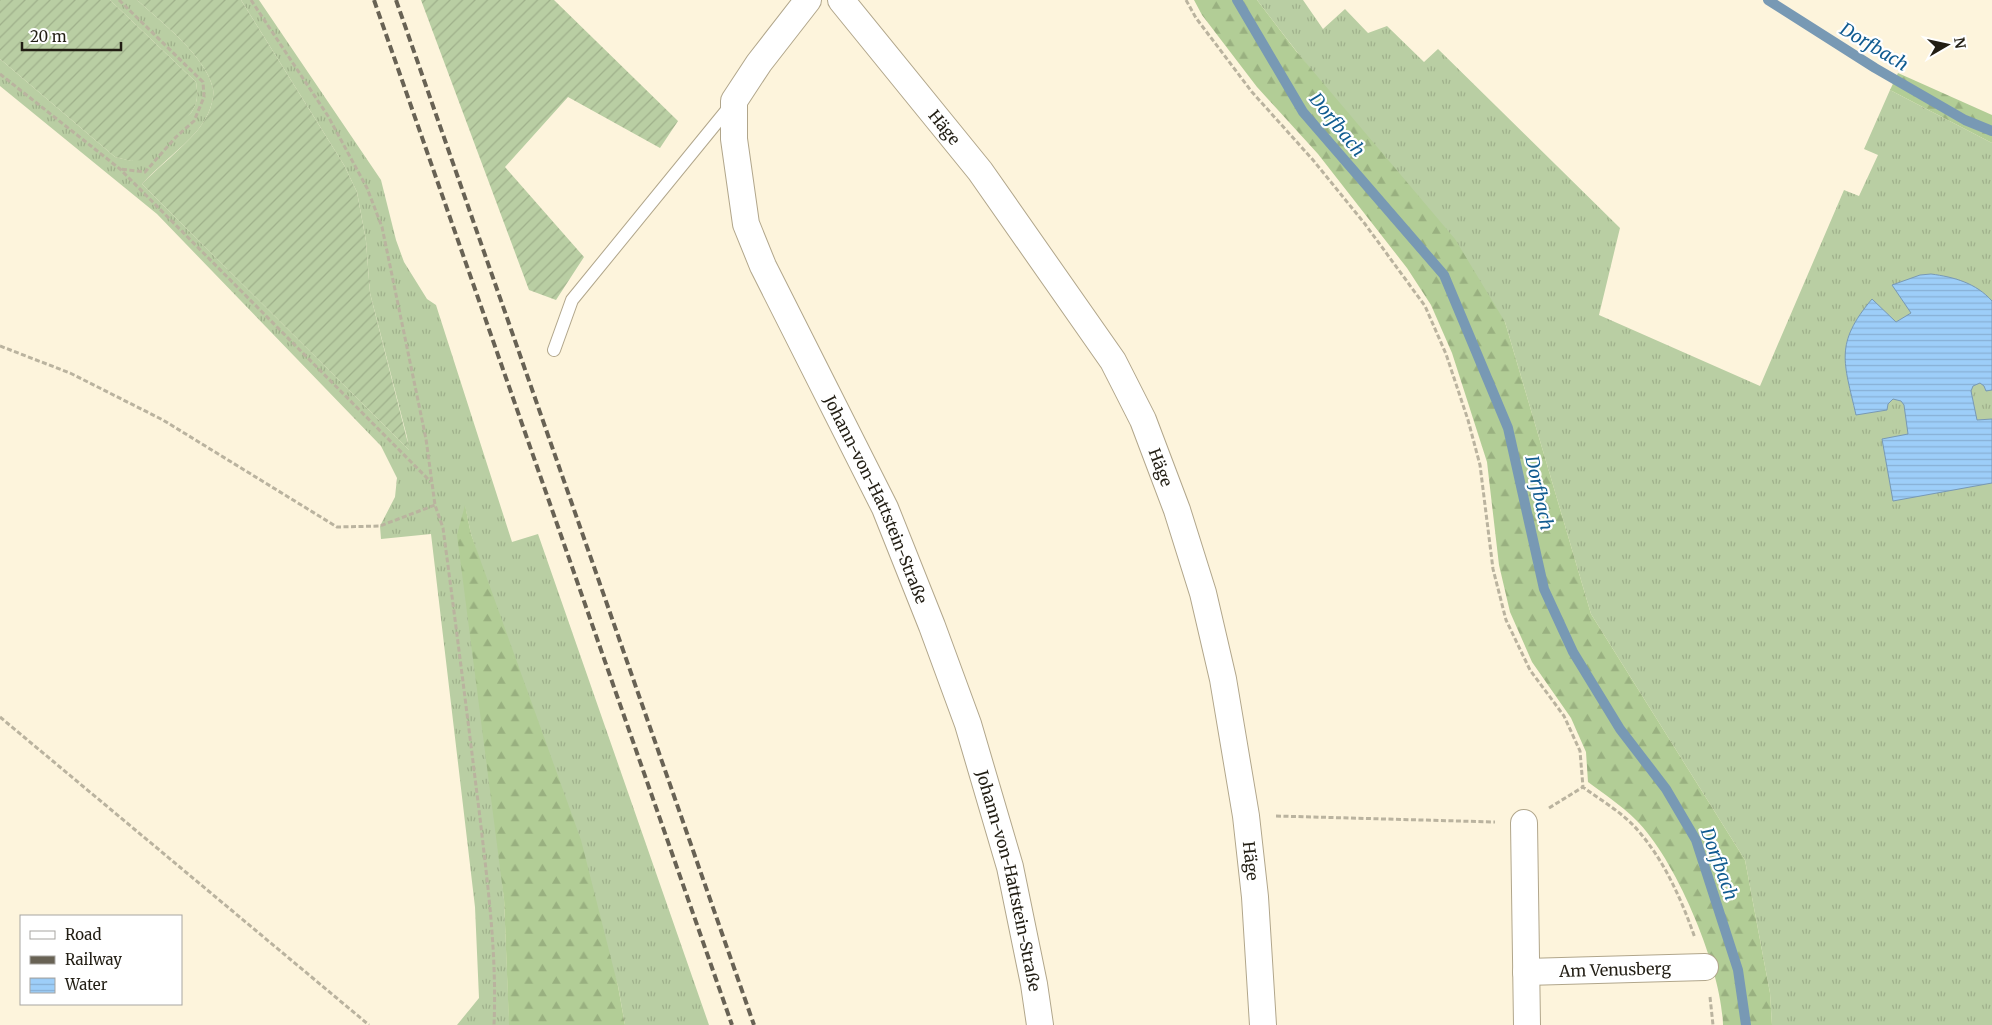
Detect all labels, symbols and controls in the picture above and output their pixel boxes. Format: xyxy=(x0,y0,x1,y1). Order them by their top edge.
water label: Dorfbach xyxy=(1835,17,1913,76)
scale bar xyxy=(22,20,121,52)
north arrow xyxy=(1922,20,1972,70)
text: 20 m xyxy=(30,27,67,46)
text: N xyxy=(1950,36,1970,50)
water label: Dorfbach xyxy=(1304,87,1370,161)
street label: Häge xyxy=(924,106,965,149)
street label: Johann-von-Hattstein-Straße xyxy=(819,391,932,606)
street label: Häge xyxy=(1145,445,1177,489)
water label: Dorfbach xyxy=(1520,453,1559,532)
street label: Johann-von-Hattstein-Straße xyxy=(972,767,1045,992)
water label: Dorfbach xyxy=(1695,823,1743,903)
street label: Häge xyxy=(1239,840,1263,882)
legend xyxy=(20,915,182,1005)
text: Road xyxy=(65,925,101,944)
text: Railway xyxy=(65,950,122,969)
street label: Am Venusberg xyxy=(1558,958,1671,981)
text: Water xyxy=(64,975,108,994)

